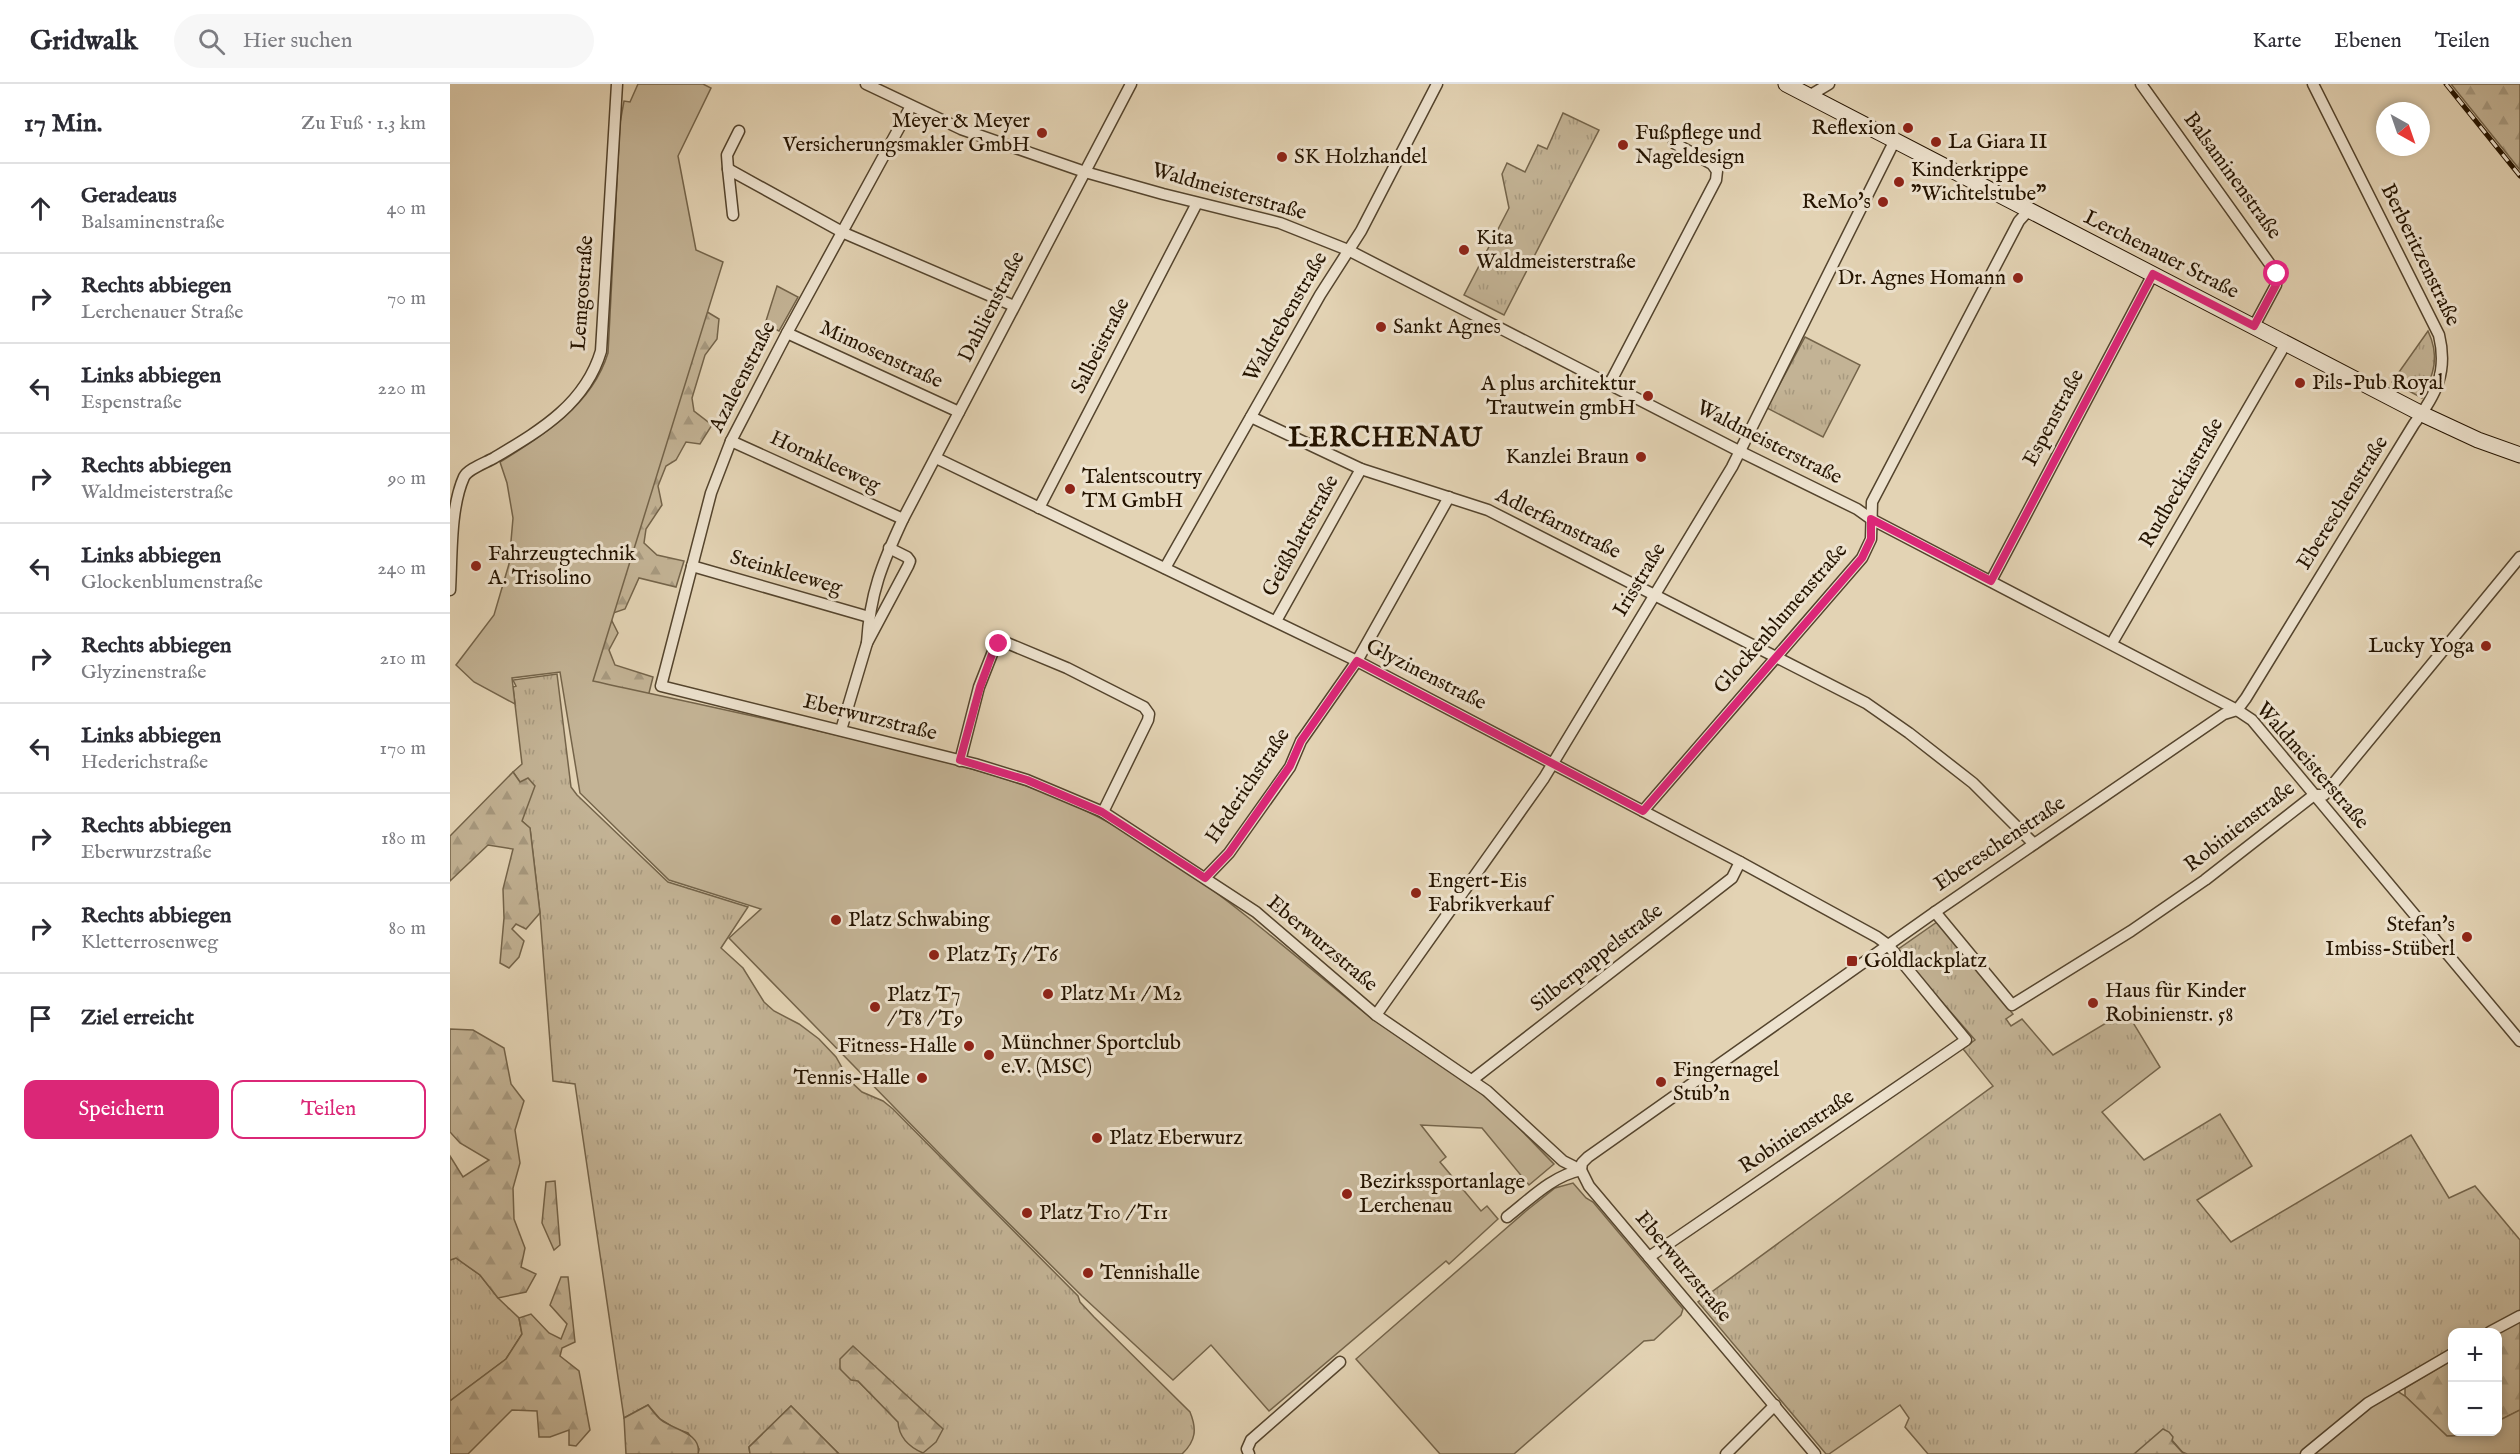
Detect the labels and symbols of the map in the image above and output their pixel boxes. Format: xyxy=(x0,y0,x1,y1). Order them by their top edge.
north arrow xyxy=(2376,102,2430,156)
street label: Balsaminenstraße xyxy=(2177,107,2287,245)
place label: Meyer & Meyer Versicherungsmakler GmbH xyxy=(782,108,1030,159)
place label: Reflexion xyxy=(1811,115,1896,142)
place label: Fußpflege und Nageldesign xyxy=(1635,120,1762,171)
marker: Reflexion xyxy=(1901,121,1915,135)
marker: Meyer & Meyer Versicherungsmakler GmbH xyxy=(1035,126,1049,140)
place label: La Giara II xyxy=(1948,129,2047,156)
marker: La Giara II xyxy=(1929,135,1943,149)
marker: Fußpflege und Nageldesign xyxy=(1616,138,1630,152)
place label: SK Holzhandel xyxy=(1294,144,1427,171)
marker: SK Holzhandel xyxy=(1275,150,1289,164)
street label: Waldmeisterstraße xyxy=(1148,157,1310,227)
place label: Kinderkrippe "Wichtelstube" xyxy=(1911,157,2047,208)
marker: Kinderkrippe "Wichtelstube" xyxy=(1892,175,1906,189)
street label: Berberitzenstraße xyxy=(2374,179,2466,331)
place label: ReMo's xyxy=(1802,189,1871,216)
marker: ReMo's xyxy=(1876,195,1890,209)
street label: Lerchenauer Straße xyxy=(2079,204,2243,306)
place label: Kita Waldmeisterstraße xyxy=(1476,225,1636,276)
street label: Lemgostraße xyxy=(566,234,601,352)
marker: Kita Waldmeisterstraße xyxy=(1457,243,1471,257)
street label: Dahlienstraße xyxy=(952,247,1032,367)
street label: Waldrebenstraße xyxy=(1238,247,1334,387)
route start xyxy=(2263,260,2289,286)
place label: Dr. Agnes Homann xyxy=(1838,265,2006,292)
marker: Dr. Agnes Homann xyxy=(2011,271,2025,285)
street label: Salbeistraße xyxy=(1065,293,1137,398)
place label: Sankt Agnes xyxy=(1393,314,1501,341)
street label: Mimosenstraße xyxy=(815,315,947,395)
street label: Azaleenstraße xyxy=(703,317,783,438)
marker: Sankt Agnes xyxy=(1374,320,1388,334)
street label: Espenstraße xyxy=(2017,365,2091,471)
place label: Pils-Pub Royal xyxy=(2312,370,2444,397)
place label: A plus architektur Trautwein gmbH xyxy=(1480,371,1636,422)
marker: Pils-Pub Royal xyxy=(2293,376,2307,390)
marker: A plus architektur Trautwein gmbH xyxy=(1641,389,1655,403)
street label: Waldmeisterstraße xyxy=(1692,395,1847,491)
street label: Rudbeckiastraße xyxy=(2134,413,2230,553)
district label: LERCHENAU xyxy=(1288,422,1484,456)
street label: Hornkleeweg xyxy=(765,425,885,500)
street label: Ebereschenstraße xyxy=(2291,431,2395,575)
place label: Kanzlei Braun xyxy=(1506,444,1629,471)
marker: Kanzlei Braun xyxy=(1634,450,1648,464)
place label: Talentscoutry TM GmbH xyxy=(1082,464,1203,515)
street label: Geißblattstraße xyxy=(1256,470,1346,602)
marker: Talentscoutry TM GmbH xyxy=(1063,482,1077,496)
street label: Adlerfarnstraße xyxy=(1490,482,1625,566)
street label: Irisstraße xyxy=(1607,538,1673,622)
street label: Glockenblumenstraße xyxy=(1708,538,1854,700)
place label: Fahrzeugtechnik A. Trisolino xyxy=(487,541,637,592)
street label: Steinkleeweg xyxy=(727,544,846,602)
marker: Fahrzeugtechnik A. Trisolino xyxy=(469,559,483,573)
route end xyxy=(985,630,1011,656)
street label: Glyzinenstraße xyxy=(1361,633,1491,717)
place label: Lucky Yoga xyxy=(2368,633,2475,660)
marker: Lucky Yoga xyxy=(2479,639,2493,653)
street label: Eberwurzstraße xyxy=(800,688,940,748)
street label: Waldmeisterstraße xyxy=(2249,697,2375,835)
street label: Hederichstraße xyxy=(1199,723,1297,849)
street label: Robinienstraße xyxy=(2179,775,2301,879)
street label: Ebereschenstraße xyxy=(1929,790,2071,898)
place label: Engert-Eis Fabrikverkauf xyxy=(1428,868,1554,919)
marker: Engert-Eis Fabrikverkauf xyxy=(1409,886,1423,900)
street label: Eberwurzstraße xyxy=(1261,890,1383,999)
street label: Silberpappelstraße xyxy=(1525,898,1669,1018)
place label: Platz Schwabing xyxy=(848,907,990,934)
place label: Stefan's Imbiss-Stüberl xyxy=(2325,912,2455,963)
marker: Platz Schwabing xyxy=(829,913,843,927)
marker: Stefan's Imbiss-Stüberl xyxy=(2460,930,2474,944)
place label: Platz T5 / T6 xyxy=(946,942,1059,969)
marker: Platz T5 / T6 xyxy=(927,948,941,962)
place label: Goldlackplatz xyxy=(1864,948,1987,975)
marker: Goldlackplatz xyxy=(1845,954,1859,968)
place label: Haus für Kinder Robinienstr. 58 xyxy=(2105,978,2247,1029)
place label: Platz M1 / M2 xyxy=(1060,981,1182,1008)
place label: Platz T7 / T8 / T9 xyxy=(887,982,963,1033)
marker: Platz M1 / M2 xyxy=(1041,987,1055,1001)
marker: Haus für Kinder Robinienstr. 58 xyxy=(2086,996,2100,1010)
marker: Platz T7 / T8 / T9 xyxy=(868,1000,882,1014)
place label: Münchner Sportclub e.V. (MSC) xyxy=(1001,1030,1181,1081)
place label: Fitness-Halle xyxy=(837,1033,957,1060)
marker: Fitness-Halle xyxy=(962,1039,976,1053)
marker: Münchner Sportclub e.V. (MSC) xyxy=(982,1048,996,1062)
place label: Fingernagel Stub'n xyxy=(1673,1057,1779,1108)
place label: Tennis-Halle xyxy=(794,1065,910,1092)
marker: Tennis-Halle xyxy=(915,1071,929,1085)
marker: Fingernagel Stub'n xyxy=(1654,1075,1668,1089)
street label: Robinienstraße xyxy=(1734,1083,1860,1180)
place label: Platz Eberwurz xyxy=(1109,1125,1243,1152)
marker: Platz Eberwurz xyxy=(1090,1131,1104,1145)
place label: Bezirkssportanlage Lerchenau xyxy=(1359,1169,1526,1220)
marker: Bezirkssportanlage Lerchenau xyxy=(1340,1187,1354,1201)
place label: Platz T10 / T11 xyxy=(1039,1200,1168,1227)
marker: Platz T10 / T11 xyxy=(1020,1206,1034,1220)
street label: Eberwurzstraße xyxy=(1629,1206,1738,1328)
place label: Tennishalle xyxy=(1100,1260,1200,1287)
marker: Tennishalle xyxy=(1081,1266,1095,1280)

